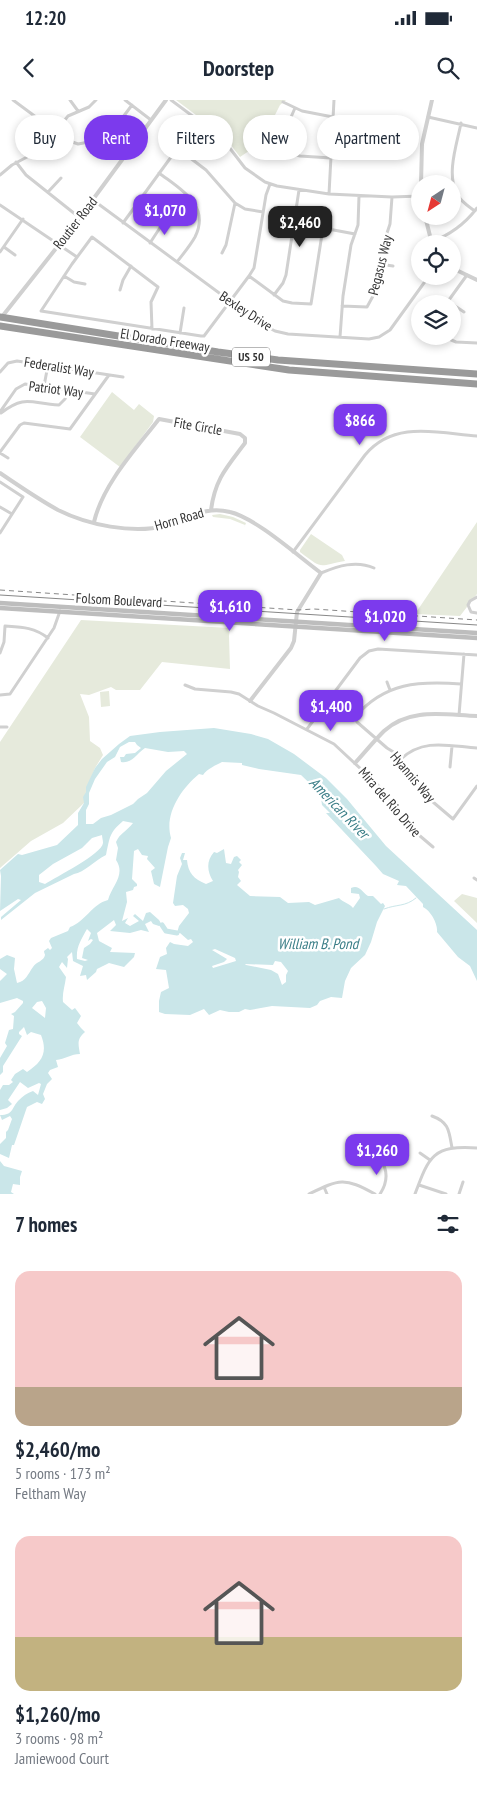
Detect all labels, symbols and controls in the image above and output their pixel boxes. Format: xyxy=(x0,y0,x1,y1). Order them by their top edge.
text: 12:20 xyxy=(25,6,66,30)
icon: back xyxy=(15,54,43,82)
text: Doorstep xyxy=(203,54,274,82)
icon: search xyxy=(434,54,462,82)
chip: Buy xyxy=(15,115,74,160)
chip: Rent xyxy=(84,115,148,160)
chip: Filters xyxy=(158,115,233,160)
chip: New xyxy=(243,115,307,160)
chip: Apartment xyxy=(317,115,419,160)
north arrow xyxy=(411,175,461,225)
map controls xyxy=(411,175,461,345)
street label: Routier Road xyxy=(49,193,101,253)
pin: $1,070 xyxy=(124,194,206,236)
text: $1,070 xyxy=(144,200,186,220)
pin: $2,460 xyxy=(259,206,341,248)
text: $2,460 xyxy=(279,212,321,232)
street label: Pegasus Way xyxy=(364,232,396,297)
button: locate xyxy=(411,235,461,285)
street label: Bexley Drive xyxy=(216,287,276,335)
button: layers xyxy=(411,295,461,345)
street label: El Dorado Freeway xyxy=(119,324,212,356)
road number: US 50 xyxy=(232,348,270,366)
street label: Federalist Way xyxy=(23,353,96,381)
street label: Patriot Way xyxy=(28,377,85,401)
pin: $866 xyxy=(330,404,390,446)
text: $866 xyxy=(345,410,375,430)
street label: Fite Circle xyxy=(172,413,224,439)
street label: Horn Road xyxy=(152,503,206,535)
street label: Folsom Boulevard xyxy=(75,589,163,611)
pin: $1,610 xyxy=(189,590,271,632)
text: $1,610 xyxy=(209,596,251,616)
pin: $1,020 xyxy=(344,600,426,642)
text: $1,020 xyxy=(364,606,406,626)
pin: $1,400 xyxy=(290,690,372,732)
text: $1,400 xyxy=(310,696,352,716)
street label: Hyannis Way xyxy=(387,748,440,807)
street label: Mira del Rio Drive xyxy=(355,763,425,841)
water label: American River xyxy=(305,773,375,844)
water label: William B. Pond xyxy=(278,934,361,953)
pin: $1,260 xyxy=(336,1134,418,1176)
text: $1,260 xyxy=(356,1140,398,1160)
icon: filters xyxy=(434,1210,462,1238)
text: 7 homes xyxy=(15,1211,77,1238)
icon: home xyxy=(194,1303,284,1393)
text: $2,460/mo xyxy=(15,1436,100,1463)
text: 5 rooms · 173 m² xyxy=(15,1463,111,1483)
text: Feltham Way xyxy=(15,1483,86,1503)
icon: home xyxy=(194,1568,284,1658)
text: $1,260/mo xyxy=(15,1701,100,1728)
text: 3 rooms · 98 m² xyxy=(15,1728,103,1748)
text: Jamiewood Court xyxy=(15,1748,109,1768)

